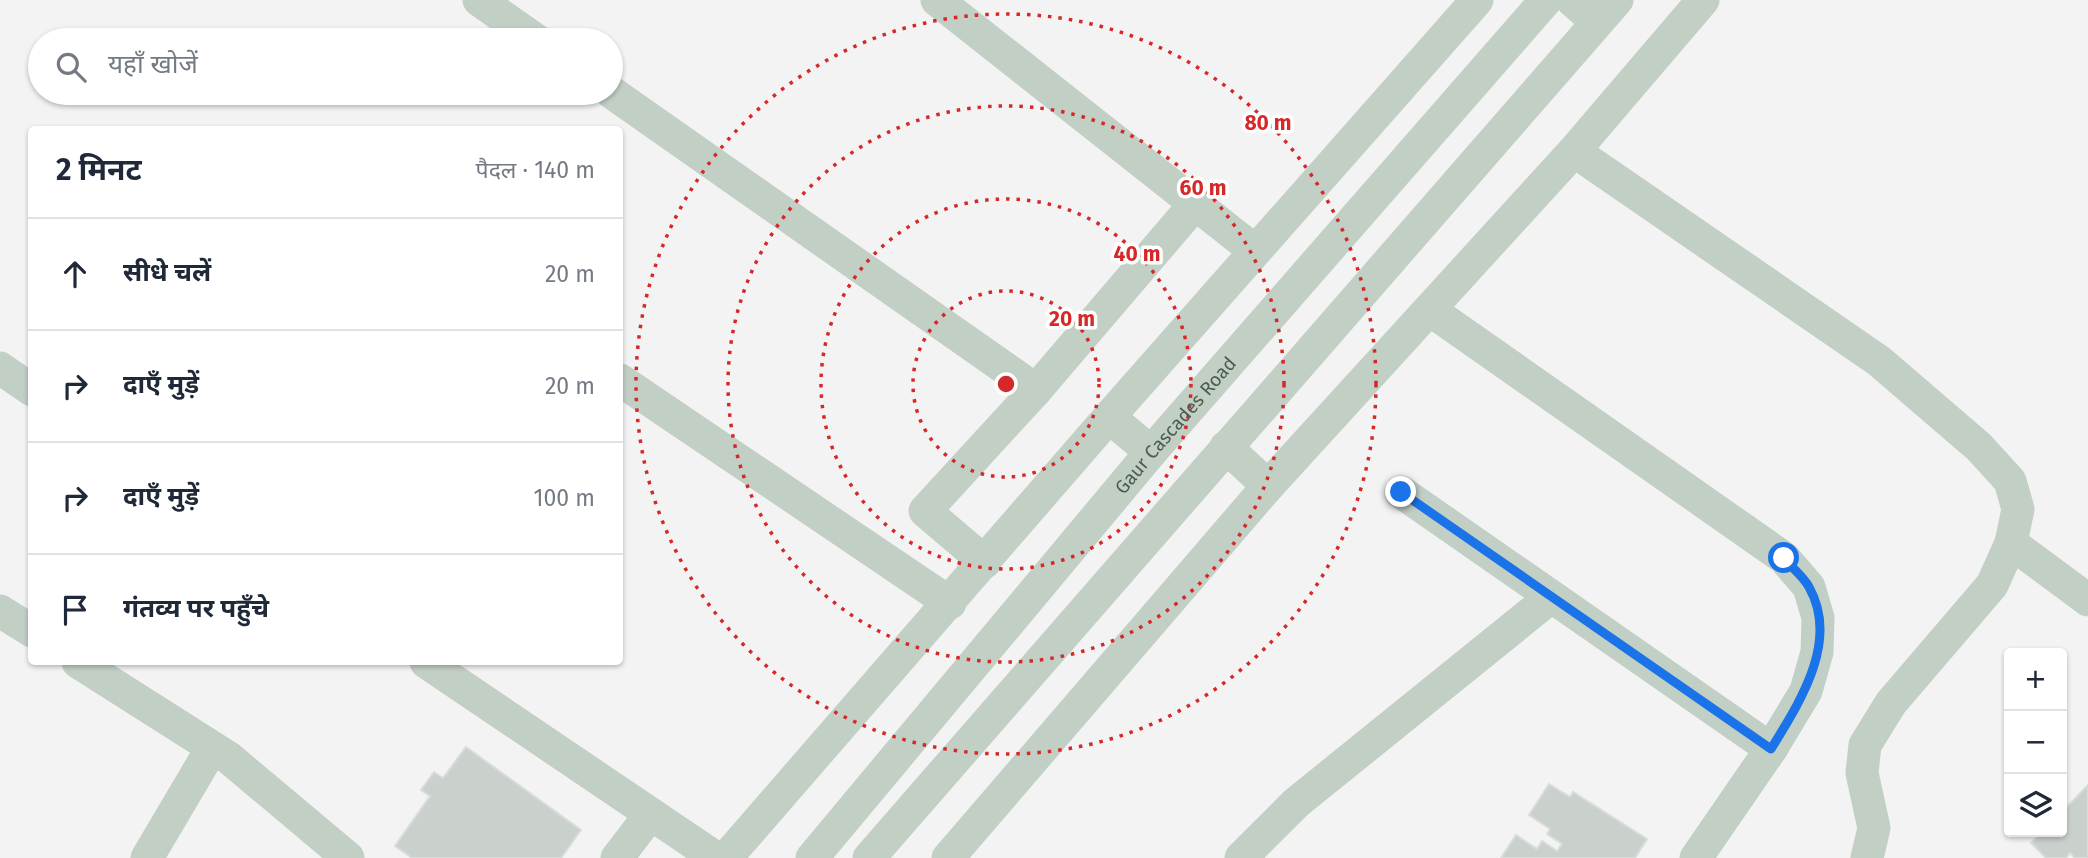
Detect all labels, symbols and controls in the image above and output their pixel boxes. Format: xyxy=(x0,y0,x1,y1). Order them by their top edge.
search box xyxy=(28,28,623,105)
icon: search xyxy=(52,48,90,86)
text: यहाँ खोजें xyxy=(108,49,198,80)
text: 80 m xyxy=(1244,110,1292,136)
text: 2 मिनट xyxy=(56,152,142,188)
text: पैदल · 140 m xyxy=(476,156,595,184)
text: 60 m xyxy=(1180,175,1226,201)
text: 40 m xyxy=(1114,241,1160,267)
icon: ahead xyxy=(56,255,94,293)
text: सीधे चलें xyxy=(123,257,211,288)
text: 20 m xyxy=(545,260,595,288)
text: 20 m xyxy=(1049,306,1095,332)
street label: Gaur Cascades Road xyxy=(1110,352,1241,498)
icon: right xyxy=(56,367,94,405)
text: दाएँ मुड़ें xyxy=(123,369,199,400)
text: 20 m xyxy=(545,372,595,400)
centre of rings xyxy=(994,372,1018,396)
route end xyxy=(1385,476,1416,507)
icon: right xyxy=(56,479,94,517)
text: दाएँ मुड़ें xyxy=(123,481,199,512)
text: 100 m xyxy=(534,484,595,512)
route start xyxy=(1768,542,1799,573)
icon: arrive xyxy=(56,591,94,629)
text: गंतव्य पर पहुँचे xyxy=(123,593,269,624)
map controls xyxy=(2004,648,2067,837)
button: + xyxy=(2004,648,2067,711)
button: − xyxy=(2004,711,2067,774)
button: layers xyxy=(2004,774,2067,837)

